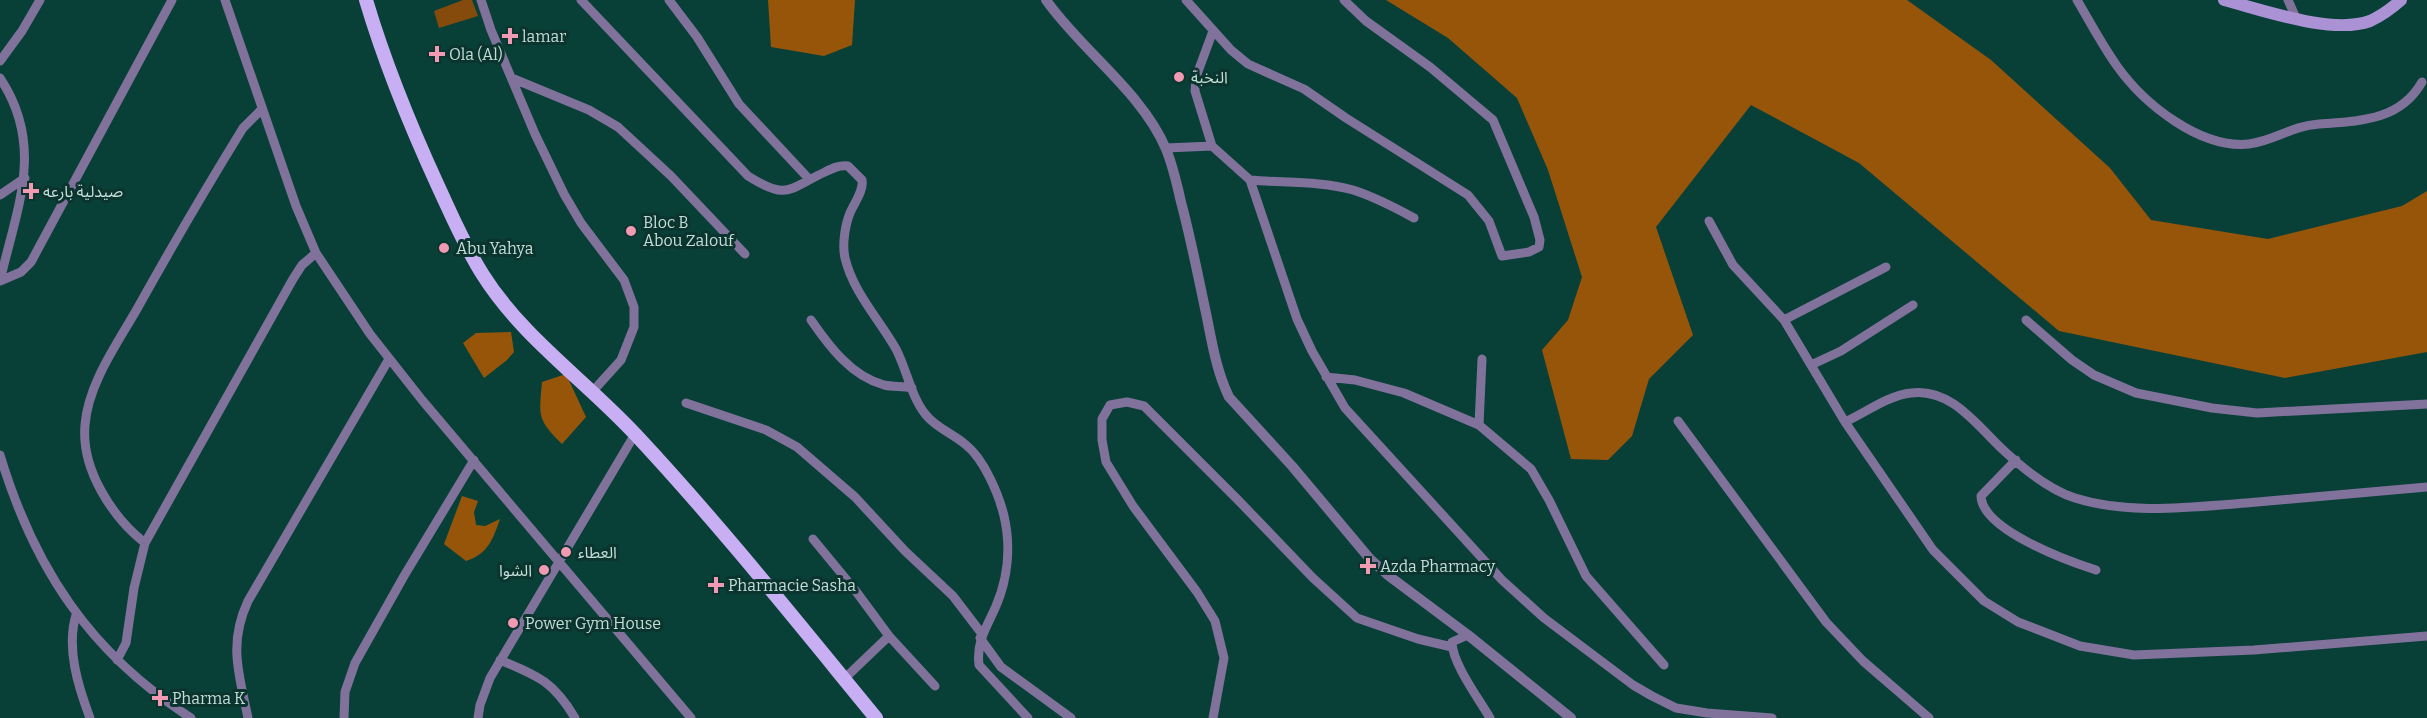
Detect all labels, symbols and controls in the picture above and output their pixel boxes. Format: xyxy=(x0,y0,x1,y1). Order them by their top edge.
place label: lamar xyxy=(522,27,566,46)
marker: lamar xyxy=(503,29,517,43)
place label: Ola (Al) xyxy=(449,45,503,64)
marker: Ola (Al) xyxy=(430,47,444,61)
place label: النخبة xyxy=(1191,68,1228,87)
marker: النخبة xyxy=(1172,70,1186,84)
place label: صيدلية بارعه xyxy=(43,182,123,201)
marker: صيدلية بارعه xyxy=(24,184,38,198)
place label: Bloc B Abou Zalouf xyxy=(643,213,735,250)
marker: Bloc B Abou Zalouf xyxy=(624,224,638,238)
place label: Abu Yahya xyxy=(456,239,534,258)
marker: Abu Yahya xyxy=(437,241,451,255)
place label: العطاء xyxy=(578,543,617,562)
marker: العطاء xyxy=(559,545,573,559)
place label: Azda Pharmacy xyxy=(1380,557,1496,576)
marker: Azda Pharmacy xyxy=(1361,559,1375,573)
place label: الشوا xyxy=(499,561,532,580)
marker: الشوا xyxy=(537,563,551,577)
place label: Pharmacie Sasha xyxy=(728,576,856,595)
marker: Pharmacie Sasha xyxy=(709,578,723,592)
place label: Power Gym House xyxy=(525,614,661,633)
marker: Power Gym House xyxy=(506,616,520,630)
place label: Pharma K xyxy=(172,689,246,708)
marker: Pharma K xyxy=(153,691,167,705)

